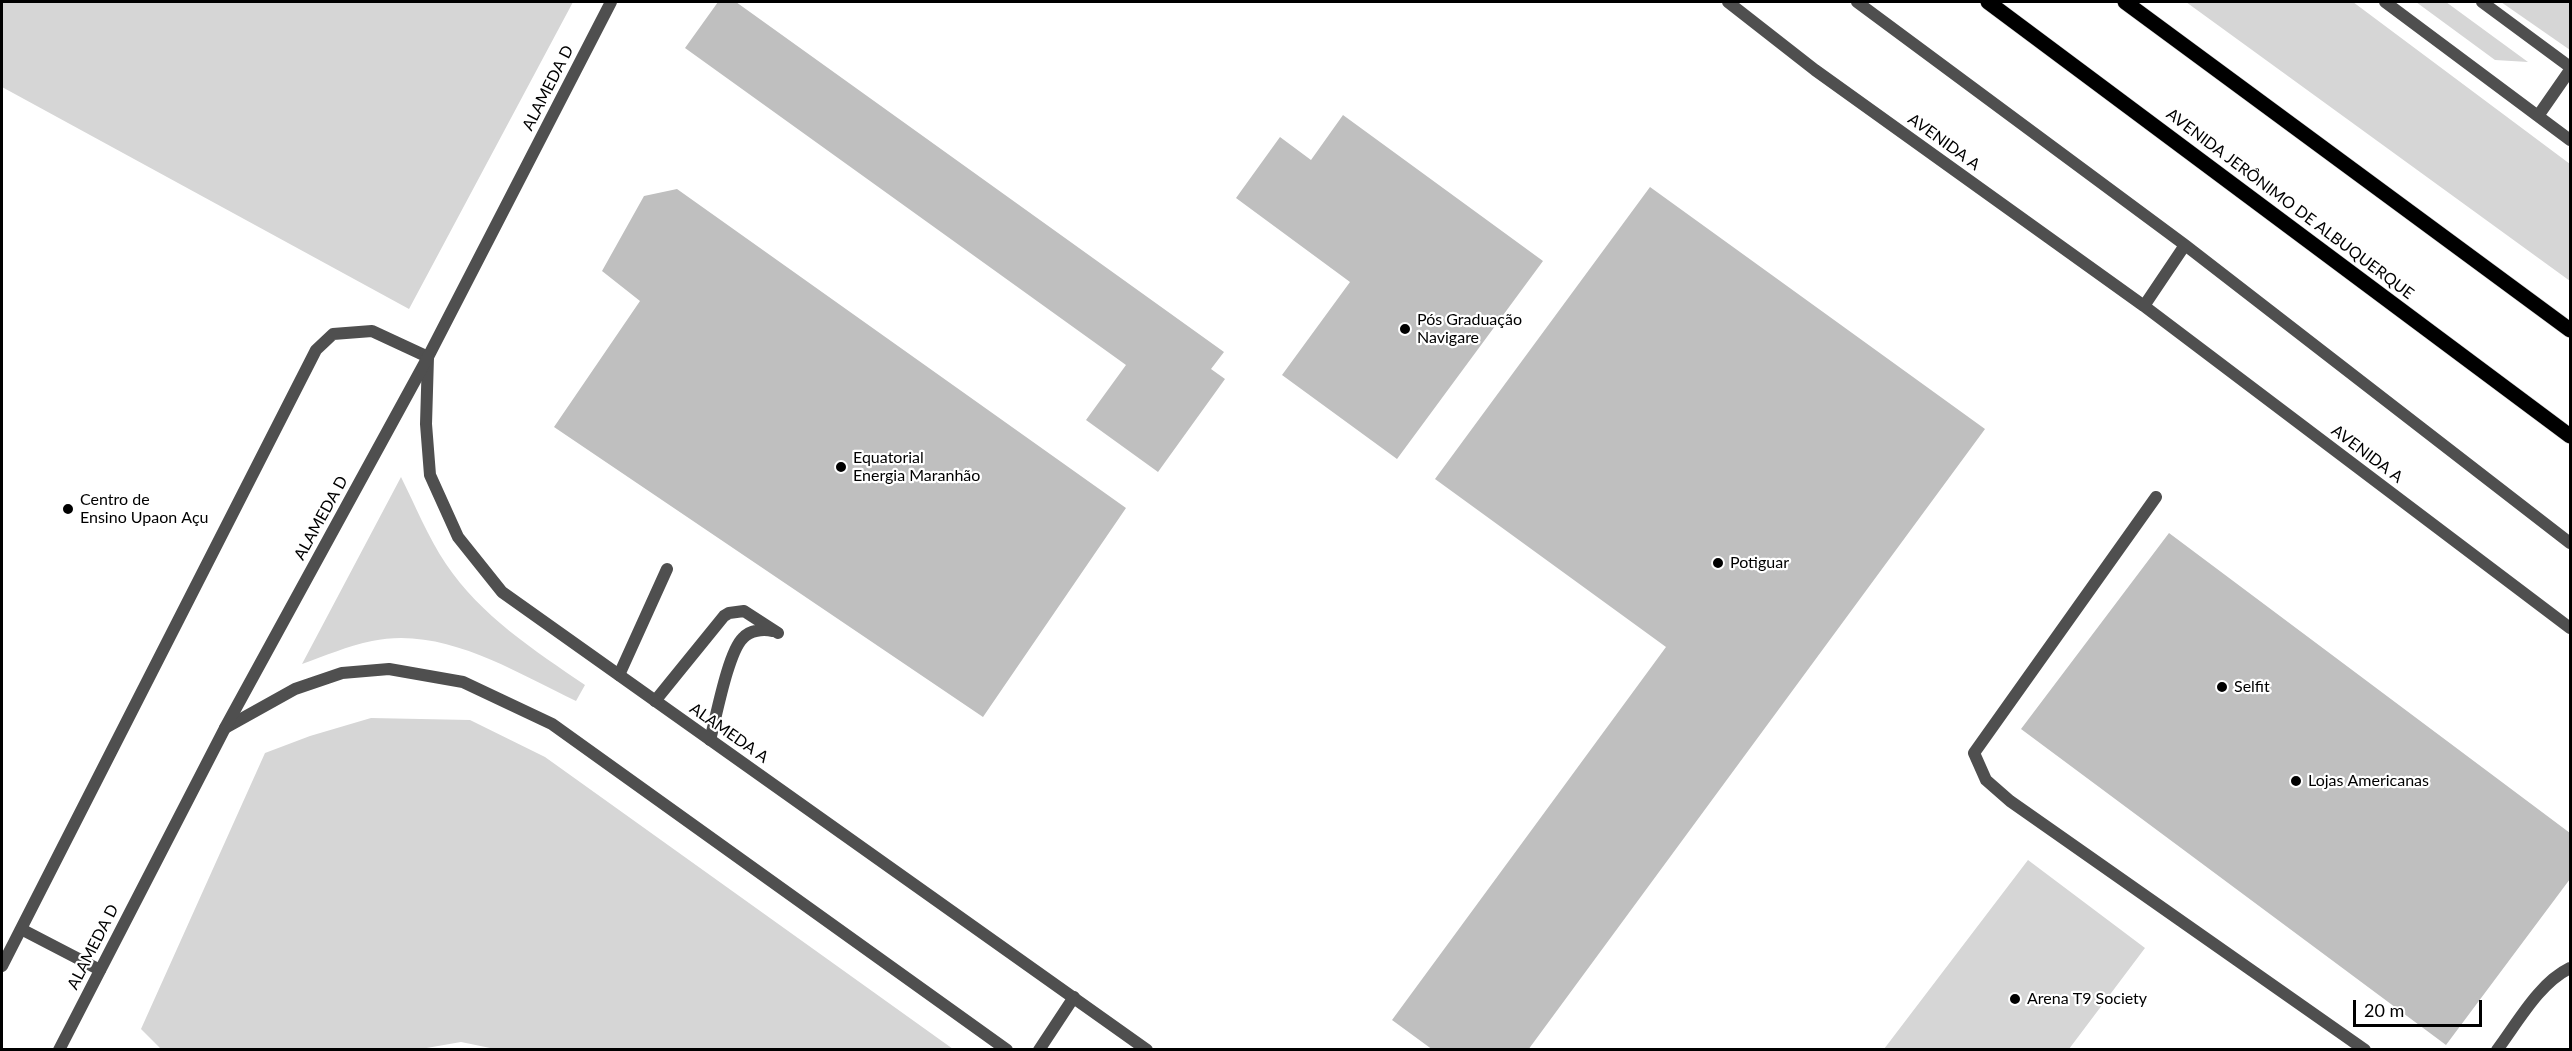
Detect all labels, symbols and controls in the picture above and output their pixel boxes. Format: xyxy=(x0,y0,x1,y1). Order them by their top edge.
street label: ALAMEDA D xyxy=(518,42,578,134)
street label: AVENIDA JERÔNIMO DE ALBUQUERQUE xyxy=(2162,105,2418,303)
street label: AVENIDA A xyxy=(1904,109,1984,175)
place label: Pós Graduação Navigare xyxy=(1417,310,1522,348)
marker: Pós Graduação Navigare xyxy=(1398,322,1412,336)
street label: AVENIDA A xyxy=(2328,421,2406,487)
place label: Equatorial Energia Maranhão xyxy=(853,448,980,486)
marker: Equatorial Energia Maranhão xyxy=(834,460,848,474)
street label: ALAMEDA D xyxy=(290,473,352,563)
place label: Centro de Ensino Upaon Açu xyxy=(80,490,209,528)
marker: Centro de Ensino Upaon Açu xyxy=(61,502,75,516)
place label: Potiguar xyxy=(1730,553,1789,573)
marker: Potiguar xyxy=(1711,556,1725,570)
place label: Selfit xyxy=(2234,677,2270,697)
marker: Selfit xyxy=(2215,680,2229,694)
street label: ALAMEDA A xyxy=(686,699,772,767)
place label: Lojas Americanas xyxy=(2308,771,2429,791)
marker: Lojas Americanas xyxy=(2289,774,2303,788)
street label: ALAMEDA D xyxy=(63,901,123,993)
scale bar xyxy=(2356,988,2485,1026)
place label: Arena T9 Society xyxy=(2027,989,2147,1009)
marker: Arena T9 Society xyxy=(2008,992,2022,1006)
text: 20 m xyxy=(2364,999,2404,1021)

